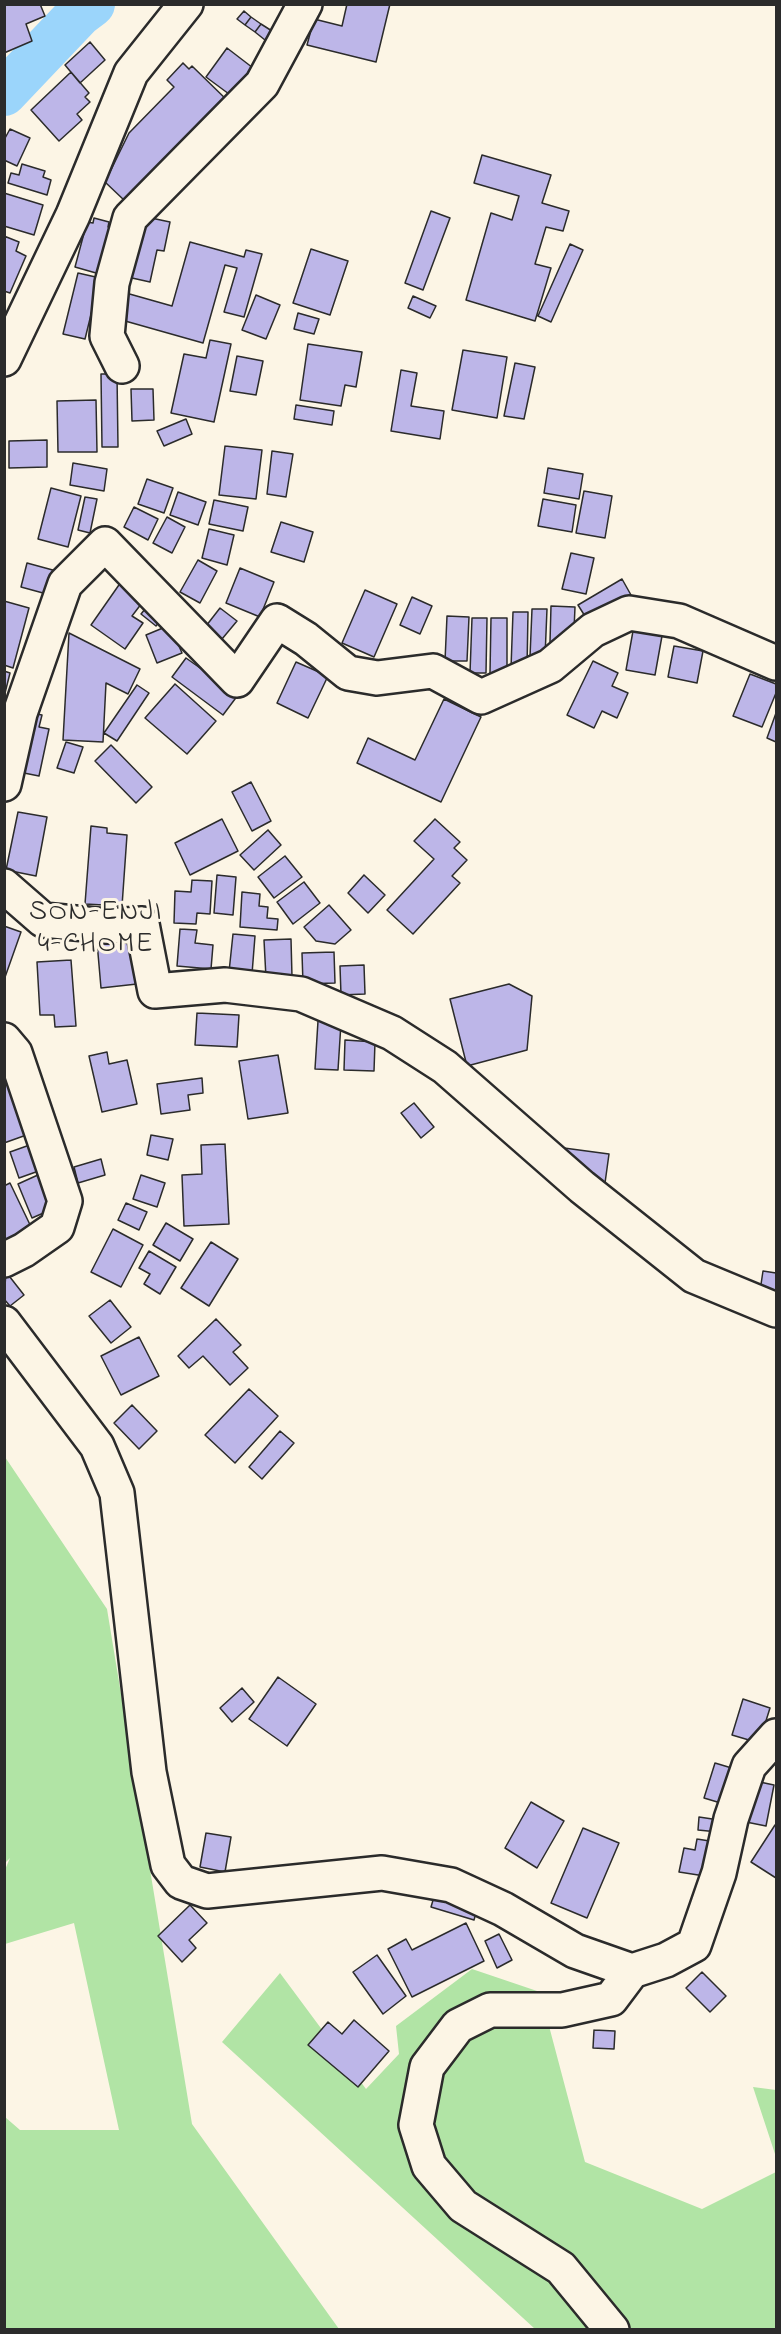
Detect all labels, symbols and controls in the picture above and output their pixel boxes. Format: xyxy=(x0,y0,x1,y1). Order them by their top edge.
district label: SON-ENJI 4-CHOME xyxy=(29,897,163,963)

